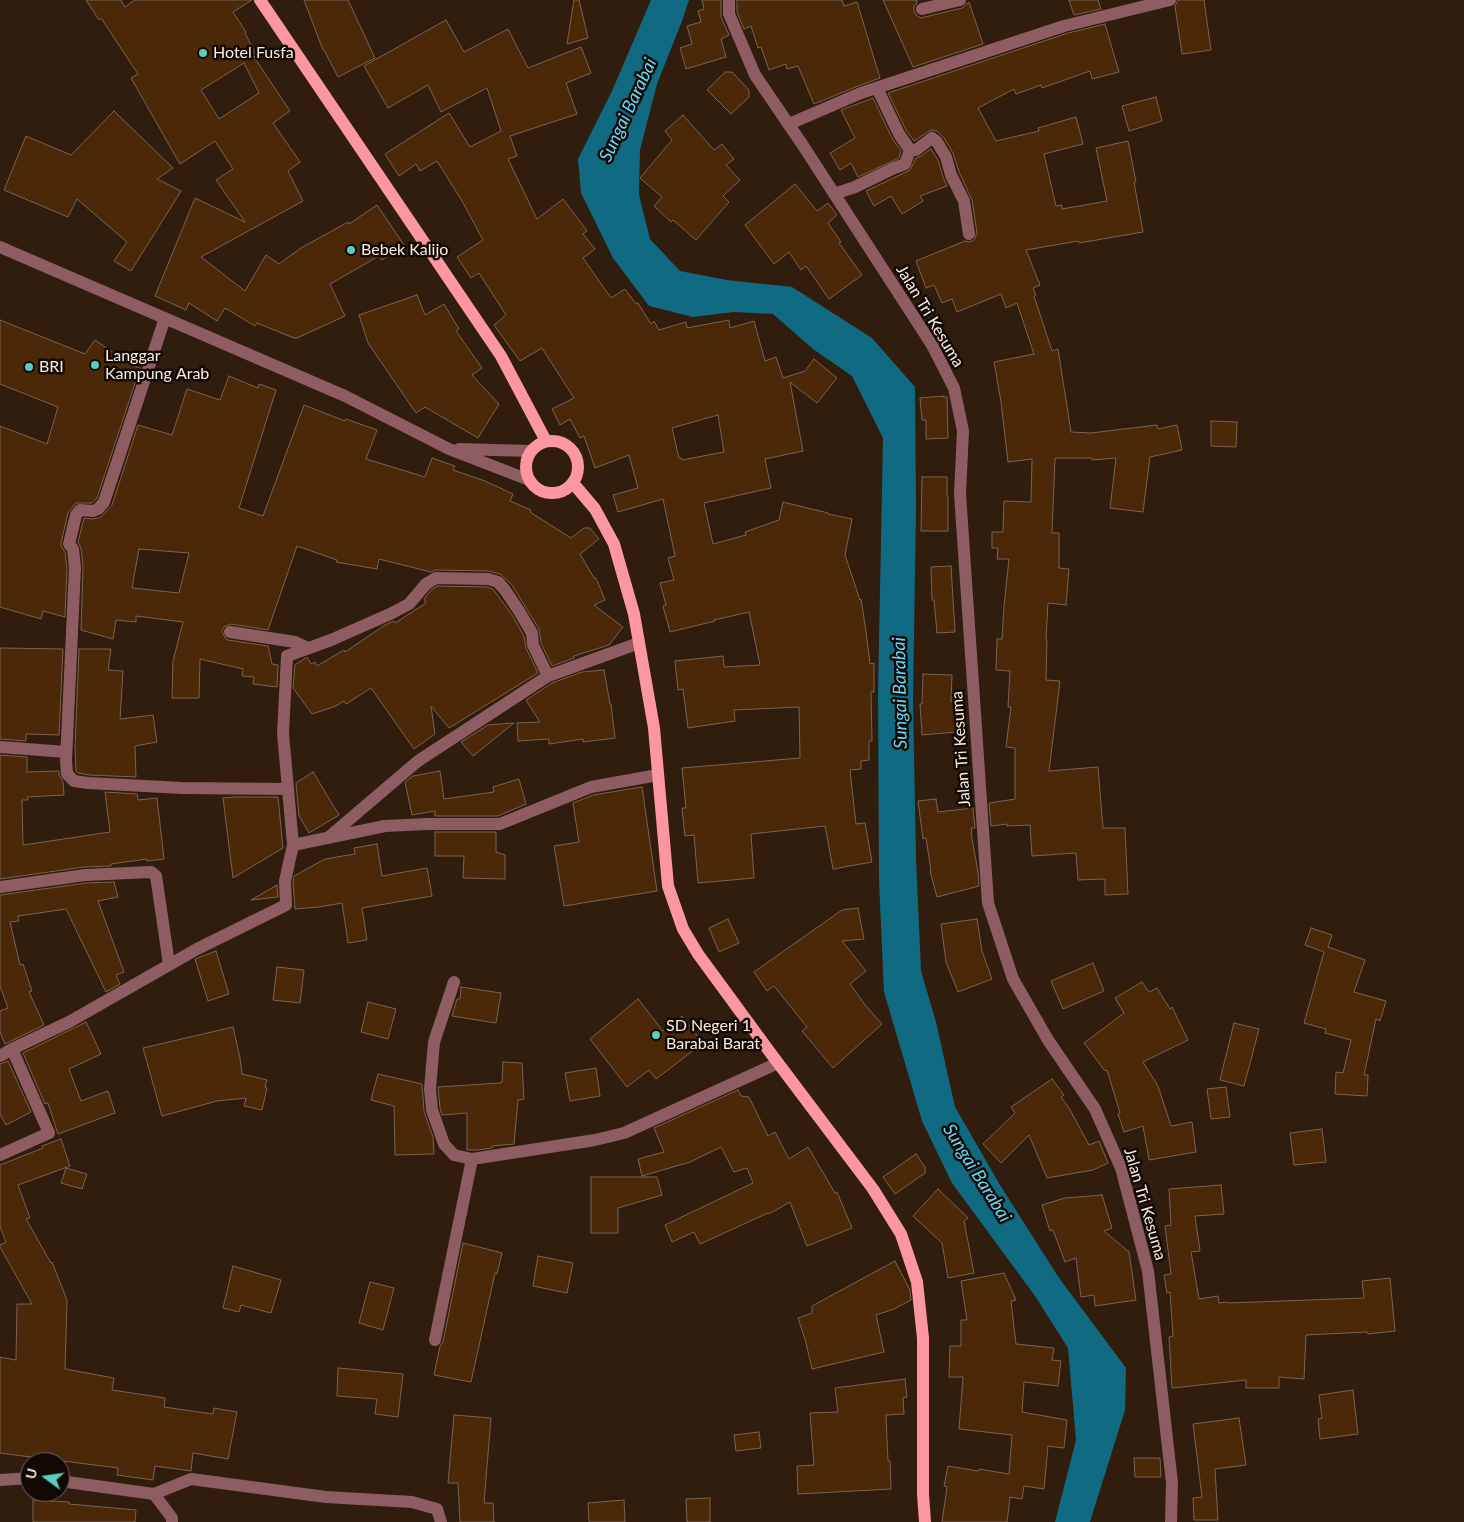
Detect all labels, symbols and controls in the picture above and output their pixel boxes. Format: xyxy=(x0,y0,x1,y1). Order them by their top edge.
place label: Hotel Fusfa xyxy=(213,43,294,63)
marker: Hotel Fusfa xyxy=(197,47,209,59)
water label: Sungai Barabai xyxy=(595,55,661,165)
place label: Bebek Kalijo xyxy=(361,240,448,260)
marker: Bebek Kalijo xyxy=(345,244,357,256)
street label: Jalan Tri Kesuma xyxy=(892,261,968,371)
place label: Langgar Kampung Arab xyxy=(105,346,209,384)
place label: BRI xyxy=(39,357,64,377)
marker: Langgar Kampung Arab xyxy=(89,359,101,371)
marker: BRI xyxy=(23,361,35,373)
water label: Sungai Barabai xyxy=(888,637,912,749)
street label: Jalan Tri Kesuma xyxy=(947,690,975,808)
place label: SD Negeri 1 Barabai Barat xyxy=(666,1016,760,1054)
marker: SD Negeri 1 Barabai Barat xyxy=(650,1029,662,1041)
water label: Sungai Barabai xyxy=(938,1120,1016,1226)
street label: Jalan Tri Kesuma xyxy=(1120,1146,1170,1262)
north arrow xyxy=(20,1452,70,1502)
text: U xyxy=(21,1466,40,1481)

